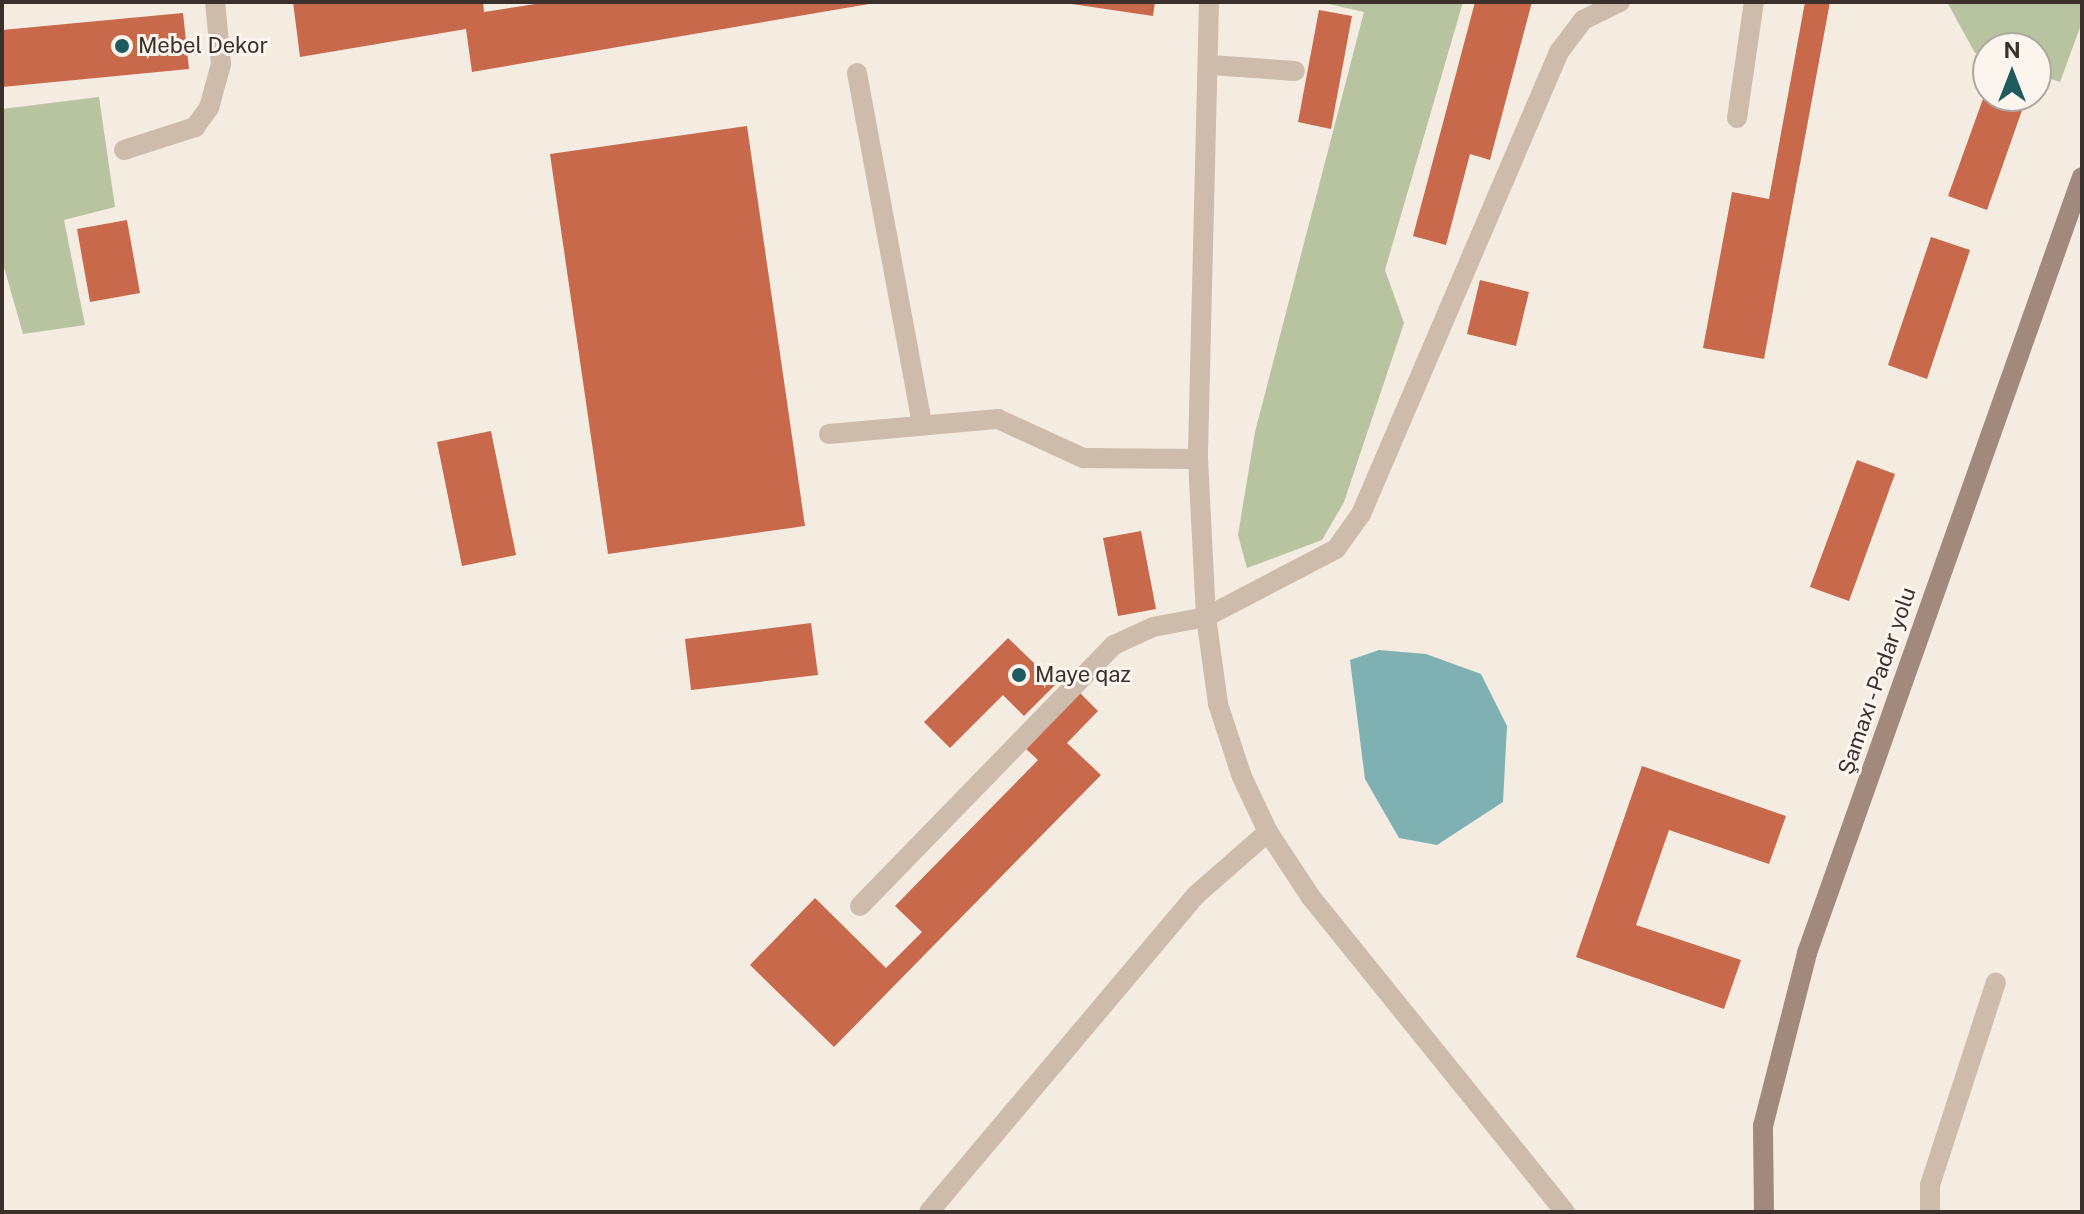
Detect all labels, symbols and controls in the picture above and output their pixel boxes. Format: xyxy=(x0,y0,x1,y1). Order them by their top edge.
north arrow xyxy=(1972,32,2052,112)
place label: Mebel Dekor xyxy=(138,33,268,59)
marker: Mebel Dekor xyxy=(113,37,131,55)
text: N xyxy=(2003,37,2021,63)
street label: Şamaxı - Padar yolu xyxy=(1832,581,1922,781)
place label: Maye qaz xyxy=(1035,662,1131,688)
marker: Maye qaz xyxy=(1010,666,1028,684)

